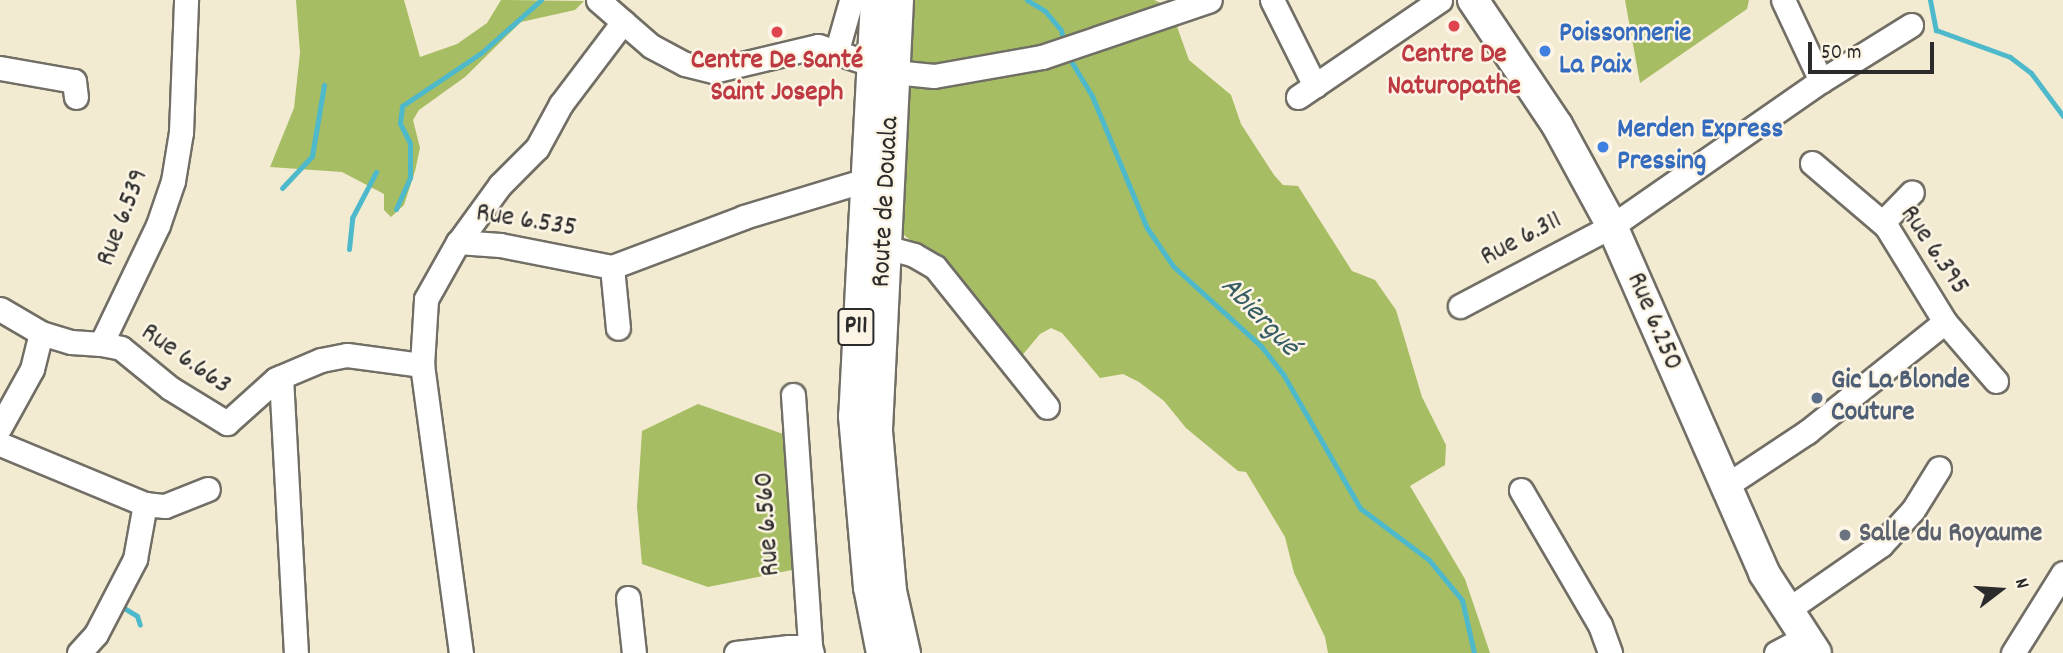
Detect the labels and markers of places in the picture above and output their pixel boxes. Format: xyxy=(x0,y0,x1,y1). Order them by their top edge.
marker: Centre De Naturopathe xyxy=(1444,16,1464,36)
place label: Poissonnerie La Paix xyxy=(1559,18,1691,84)
marker: Centre De Santé Saint Joseph xyxy=(767,22,787,42)
place label: Centre De Naturopathe xyxy=(1387,39,1521,105)
marker: Poissonnerie La Paix xyxy=(1537,43,1553,59)
place label: Centre De Santé Saint Joseph xyxy=(691,45,863,111)
place label: Merden Express Pressing xyxy=(1617,114,1783,180)
marker: Merden Express Pressing xyxy=(1595,139,1611,155)
place label: Gic La Blonde Couture xyxy=(1831,365,1970,431)
marker: Gic La Blonde Couture xyxy=(1809,390,1825,406)
place label: Salle du Royaume xyxy=(1859,518,2042,552)
marker: Salle du Royaume xyxy=(1837,527,1853,543)

